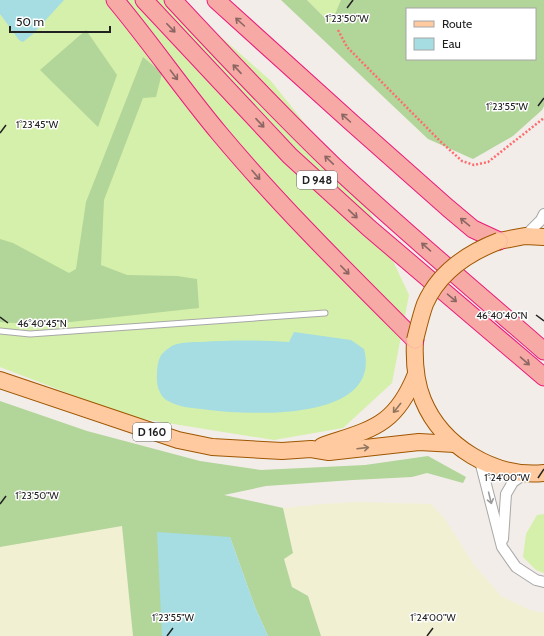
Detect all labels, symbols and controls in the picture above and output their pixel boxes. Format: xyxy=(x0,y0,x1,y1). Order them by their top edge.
scale bar xyxy=(10,8,110,34)
legend xyxy=(406,8,536,60)
text: 1°23'50"W xyxy=(325,12,369,25)
text: 50 m xyxy=(16,14,44,29)
text: Route xyxy=(442,16,472,31)
one-way arrow xyxy=(234,17,245,26)
one-way arrow xyxy=(166,23,176,33)
text: Eau xyxy=(442,36,461,51)
one-way arrow xyxy=(233,64,242,74)
one-way arrow xyxy=(170,69,178,80)
text: 1°23'55"W xyxy=(486,100,529,113)
one-way arrow xyxy=(341,114,351,123)
text: 1°23'45"W xyxy=(16,118,59,131)
one-way arrow xyxy=(255,118,265,128)
one-way arrow xyxy=(324,156,334,165)
one-way arrow xyxy=(251,170,260,180)
road number: D 948 xyxy=(297,171,337,189)
one-way arrow xyxy=(348,209,358,218)
one-way arrow xyxy=(460,218,471,227)
one-way arrow xyxy=(420,243,431,252)
one-way arrow xyxy=(341,265,350,275)
one-way arrow xyxy=(446,294,457,303)
text: 46°40'40"N xyxy=(476,309,528,322)
text: 46°40'45"N xyxy=(17,317,67,330)
one-way arrow xyxy=(520,356,530,365)
one-way arrow xyxy=(392,403,401,414)
road number: D 160 xyxy=(133,423,171,441)
one-way arrow xyxy=(356,444,369,451)
text: 1°24'00"W xyxy=(484,471,530,484)
text: 1°23'50"W xyxy=(15,489,59,502)
one-way arrow xyxy=(487,491,495,504)
text: 1°23'55"W xyxy=(152,611,195,624)
text: 1°24'00"W xyxy=(410,611,456,624)

